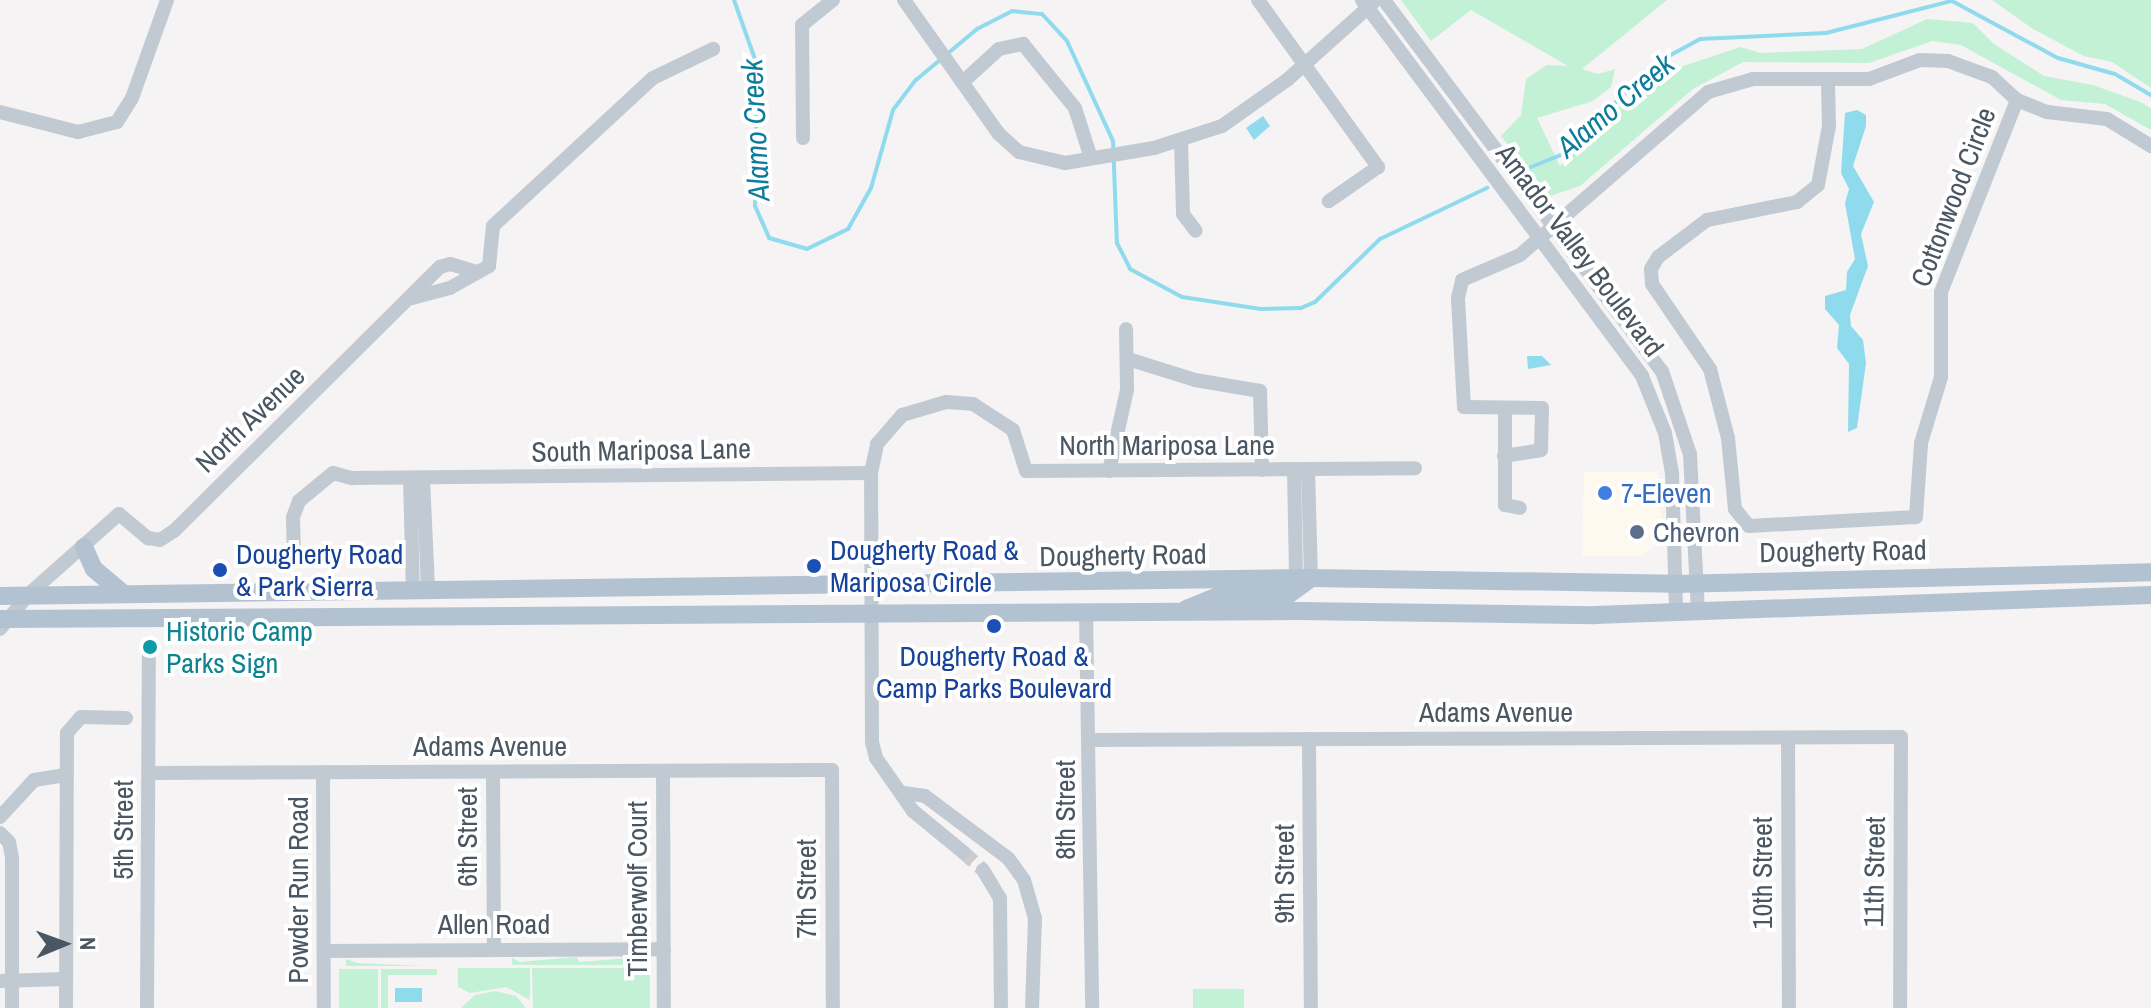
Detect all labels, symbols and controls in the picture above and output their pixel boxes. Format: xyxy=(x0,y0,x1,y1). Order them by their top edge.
water label: Alamo Creek xyxy=(1549,46,1681,164)
water label: Alamo Creek xyxy=(733,58,777,202)
street label: Cottonwood Circle xyxy=(1903,103,2003,291)
street label: Amador Valley Boulevard xyxy=(1489,137,1671,363)
street label: North Avenue xyxy=(188,358,312,480)
street label: North Mariposa Lane xyxy=(1059,428,1275,462)
street label: South Mariposa Lane xyxy=(531,431,751,469)
place label: 7-Eleven xyxy=(1621,476,1712,510)
marker: 7-Eleven xyxy=(1596,484,1614,502)
place label: Chevron xyxy=(1653,515,1740,549)
marker: Chevron xyxy=(1628,523,1646,541)
place label: Dougherty Road & Mariposa Circle xyxy=(830,533,1019,599)
street label: Dougherty Road xyxy=(1759,533,1927,569)
place label: Dougherty Road & Park Sierra xyxy=(236,537,403,603)
street label: Dougherty Road xyxy=(1039,537,1207,573)
marker: Dougherty Road & Mariposa Circle xyxy=(805,557,823,575)
marker: Dougherty Road & Park Sierra xyxy=(211,561,229,579)
place label: Historic Camp Parks Sign xyxy=(166,614,313,680)
marker: Dougherty Road & Camp Parks Boulevard xyxy=(985,617,1003,635)
marker: Historic Camp Parks Sign xyxy=(141,638,159,656)
place label: Dougherty Road & Camp Parks Boulevard xyxy=(876,639,1112,705)
street label: Adams Avenue xyxy=(1418,695,1574,729)
street label: Adams Avenue xyxy=(412,729,568,763)
street label: 8th Street xyxy=(1048,760,1082,860)
street label: 5th Street xyxy=(106,780,140,880)
street label: 6th Street xyxy=(450,787,484,887)
street label: Powder Run Road xyxy=(281,796,315,984)
street label: Timberwolf Court xyxy=(620,801,654,977)
street label: 11th Street xyxy=(1856,816,1892,928)
street label: 10th Street xyxy=(1745,817,1779,929)
street label: 9th Street xyxy=(1267,824,1301,924)
street label: 7th Street xyxy=(789,839,823,939)
north arrow xyxy=(24,904,104,984)
street label: Allen Road xyxy=(438,907,550,941)
text: N xyxy=(73,937,103,950)

